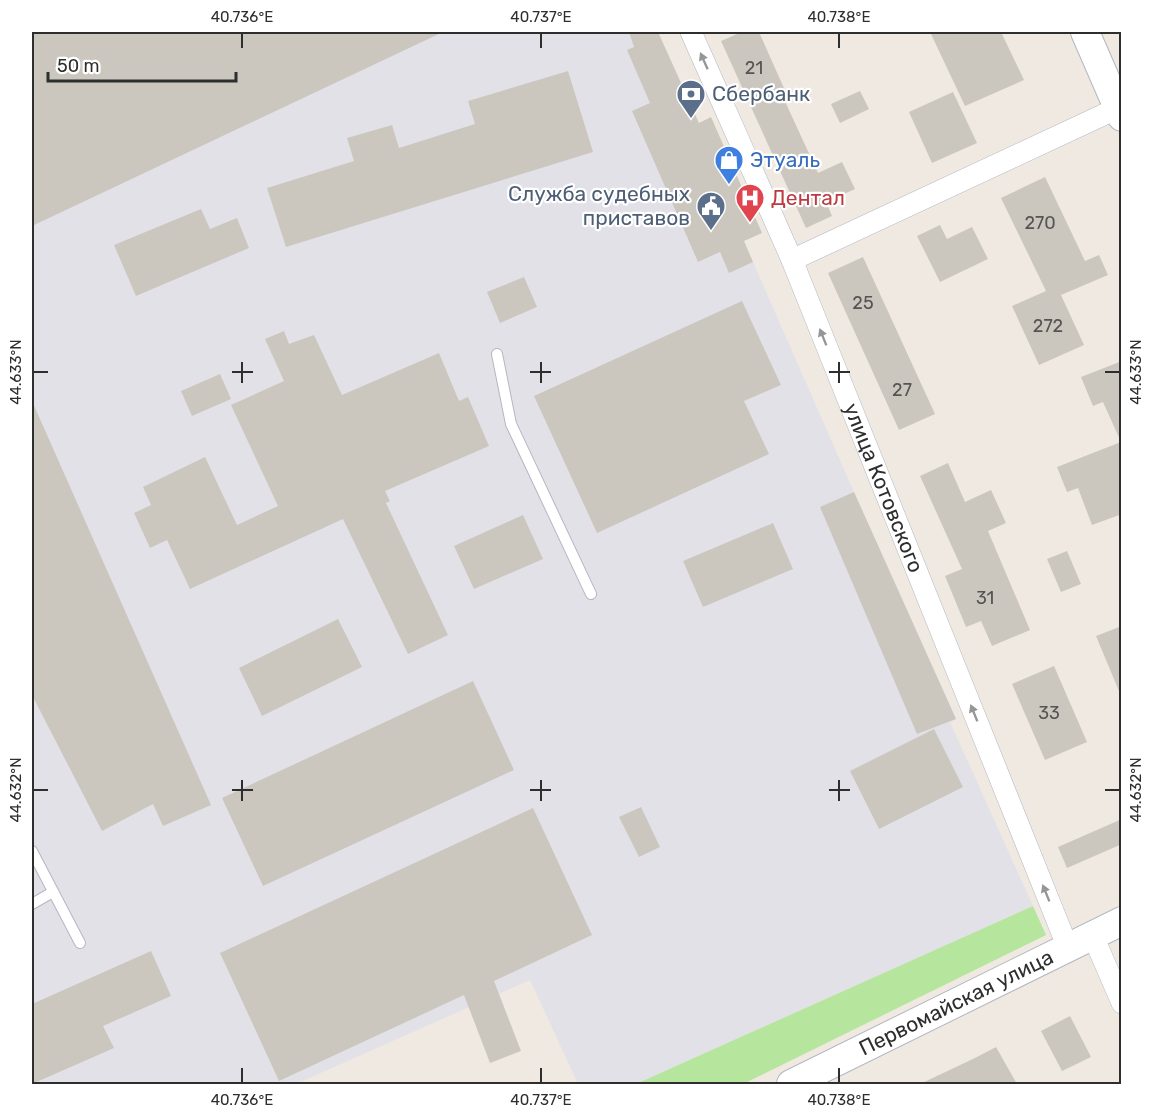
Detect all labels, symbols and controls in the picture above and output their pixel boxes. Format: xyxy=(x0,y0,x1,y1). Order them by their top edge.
text: 40.736°E xyxy=(211,8,273,26)
text: 40.737°E xyxy=(510,8,572,26)
text: 40.738°E xyxy=(807,8,871,26)
scale bar xyxy=(48,45,236,83)
one-way arrow xyxy=(699,52,709,70)
text: 50 m xyxy=(57,55,100,77)
house number: 21 xyxy=(745,57,763,79)
bank icon: Сбербанк xyxy=(675,78,707,120)
place label: Сбербанк xyxy=(712,81,810,106)
shop icon: Этуаль xyxy=(713,144,745,186)
place label: Этуаль xyxy=(750,147,820,172)
place label: Служба судебных приставов xyxy=(508,181,690,230)
hospital icon: Дентал xyxy=(734,182,766,224)
place label: Дентал xyxy=(771,185,845,210)
public building icon: Служба судебных приставов xyxy=(695,190,727,232)
house number: 270 xyxy=(1024,212,1056,234)
house number: 25 xyxy=(852,292,874,314)
house number: 272 xyxy=(1033,315,1063,337)
one-way arrow xyxy=(818,327,828,345)
text: 44.633°N xyxy=(7,339,25,405)
text: 44.633°N xyxy=(1127,339,1145,405)
house number: 27 xyxy=(892,379,912,401)
street label: улица Котовского xyxy=(839,399,929,576)
house number: 31 xyxy=(976,587,994,609)
house number: 33 xyxy=(1038,702,1060,724)
one-way arrow xyxy=(969,703,979,721)
text: 44.632°N xyxy=(7,757,25,823)
text: 44.632°N xyxy=(1127,757,1145,823)
one-way arrow xyxy=(1041,884,1051,902)
street label: Первомайская улица xyxy=(855,944,1057,1061)
text: 40.736°E xyxy=(211,1091,273,1109)
text: 40.737°E xyxy=(510,1091,572,1109)
text: 40.738°E xyxy=(807,1091,871,1109)

